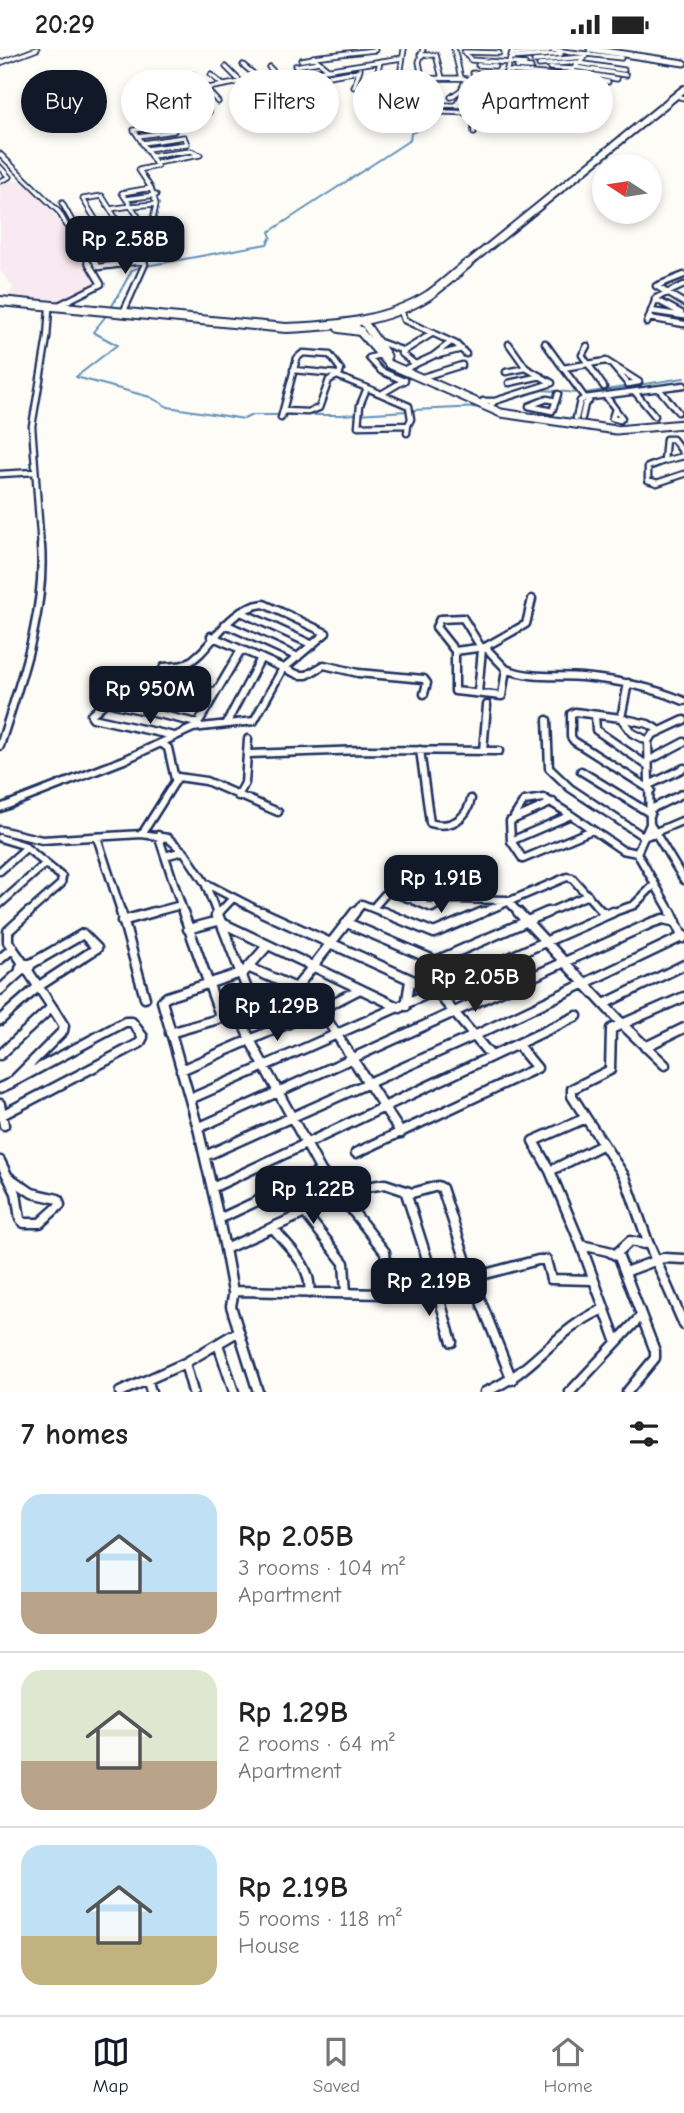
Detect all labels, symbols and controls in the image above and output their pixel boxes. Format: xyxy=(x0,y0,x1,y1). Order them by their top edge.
text: 20:29 xyxy=(35,10,95,40)
chip: Buy xyxy=(21,70,107,133)
chip: Rent xyxy=(121,70,215,133)
chip: Filters xyxy=(229,70,339,133)
chip: New xyxy=(353,70,444,133)
chip: Apartment xyxy=(458,70,613,133)
north arrow xyxy=(592,154,662,224)
map controls xyxy=(592,154,662,224)
pin: Rp 2.58B xyxy=(53,217,197,276)
text: Rp 2.58B xyxy=(81,225,169,252)
pin: Rp 950M xyxy=(85,667,215,726)
text: Rp 950M xyxy=(105,675,195,702)
pin: Rp 1.91B xyxy=(369,855,513,915)
text: Rp 1.91B xyxy=(400,864,482,891)
pin: Rp 2.05B xyxy=(403,955,547,1014)
text: Rp 2.05B xyxy=(431,963,519,990)
pin: Rp 1.29B xyxy=(205,983,349,1043)
text: Rp 1.29B xyxy=(235,992,319,1019)
pin: Rp 1.22B xyxy=(241,1167,385,1226)
text: Rp 1.22B xyxy=(271,1175,355,1202)
pin: Rp 2.19B xyxy=(357,1259,501,1318)
text: Rp 2.19B xyxy=(387,1267,471,1294)
icon: filters xyxy=(625,1415,663,1453)
text: 7 homes xyxy=(21,1417,128,1452)
text: Rp 2.05B xyxy=(238,1519,354,1554)
icon: home xyxy=(77,1522,161,1606)
text: 3 rooms · 104 m² xyxy=(238,1554,405,1581)
text: Apartment xyxy=(238,1581,341,1608)
text: Rp 1.29B xyxy=(238,1695,348,1730)
icon: home xyxy=(77,1698,161,1782)
text: 2 rooms · 64 m² xyxy=(238,1730,395,1757)
text: Apartment xyxy=(238,1757,341,1784)
text: Rp 2.19B xyxy=(238,1870,348,1905)
icon: home xyxy=(77,1873,161,1957)
text: 5 rooms · 118 m² xyxy=(238,1905,402,1932)
text: House xyxy=(238,1932,300,1959)
tab: Map xyxy=(92,2033,130,2097)
tab: Saved xyxy=(313,2033,360,2097)
tab: Home xyxy=(543,2033,592,2097)

